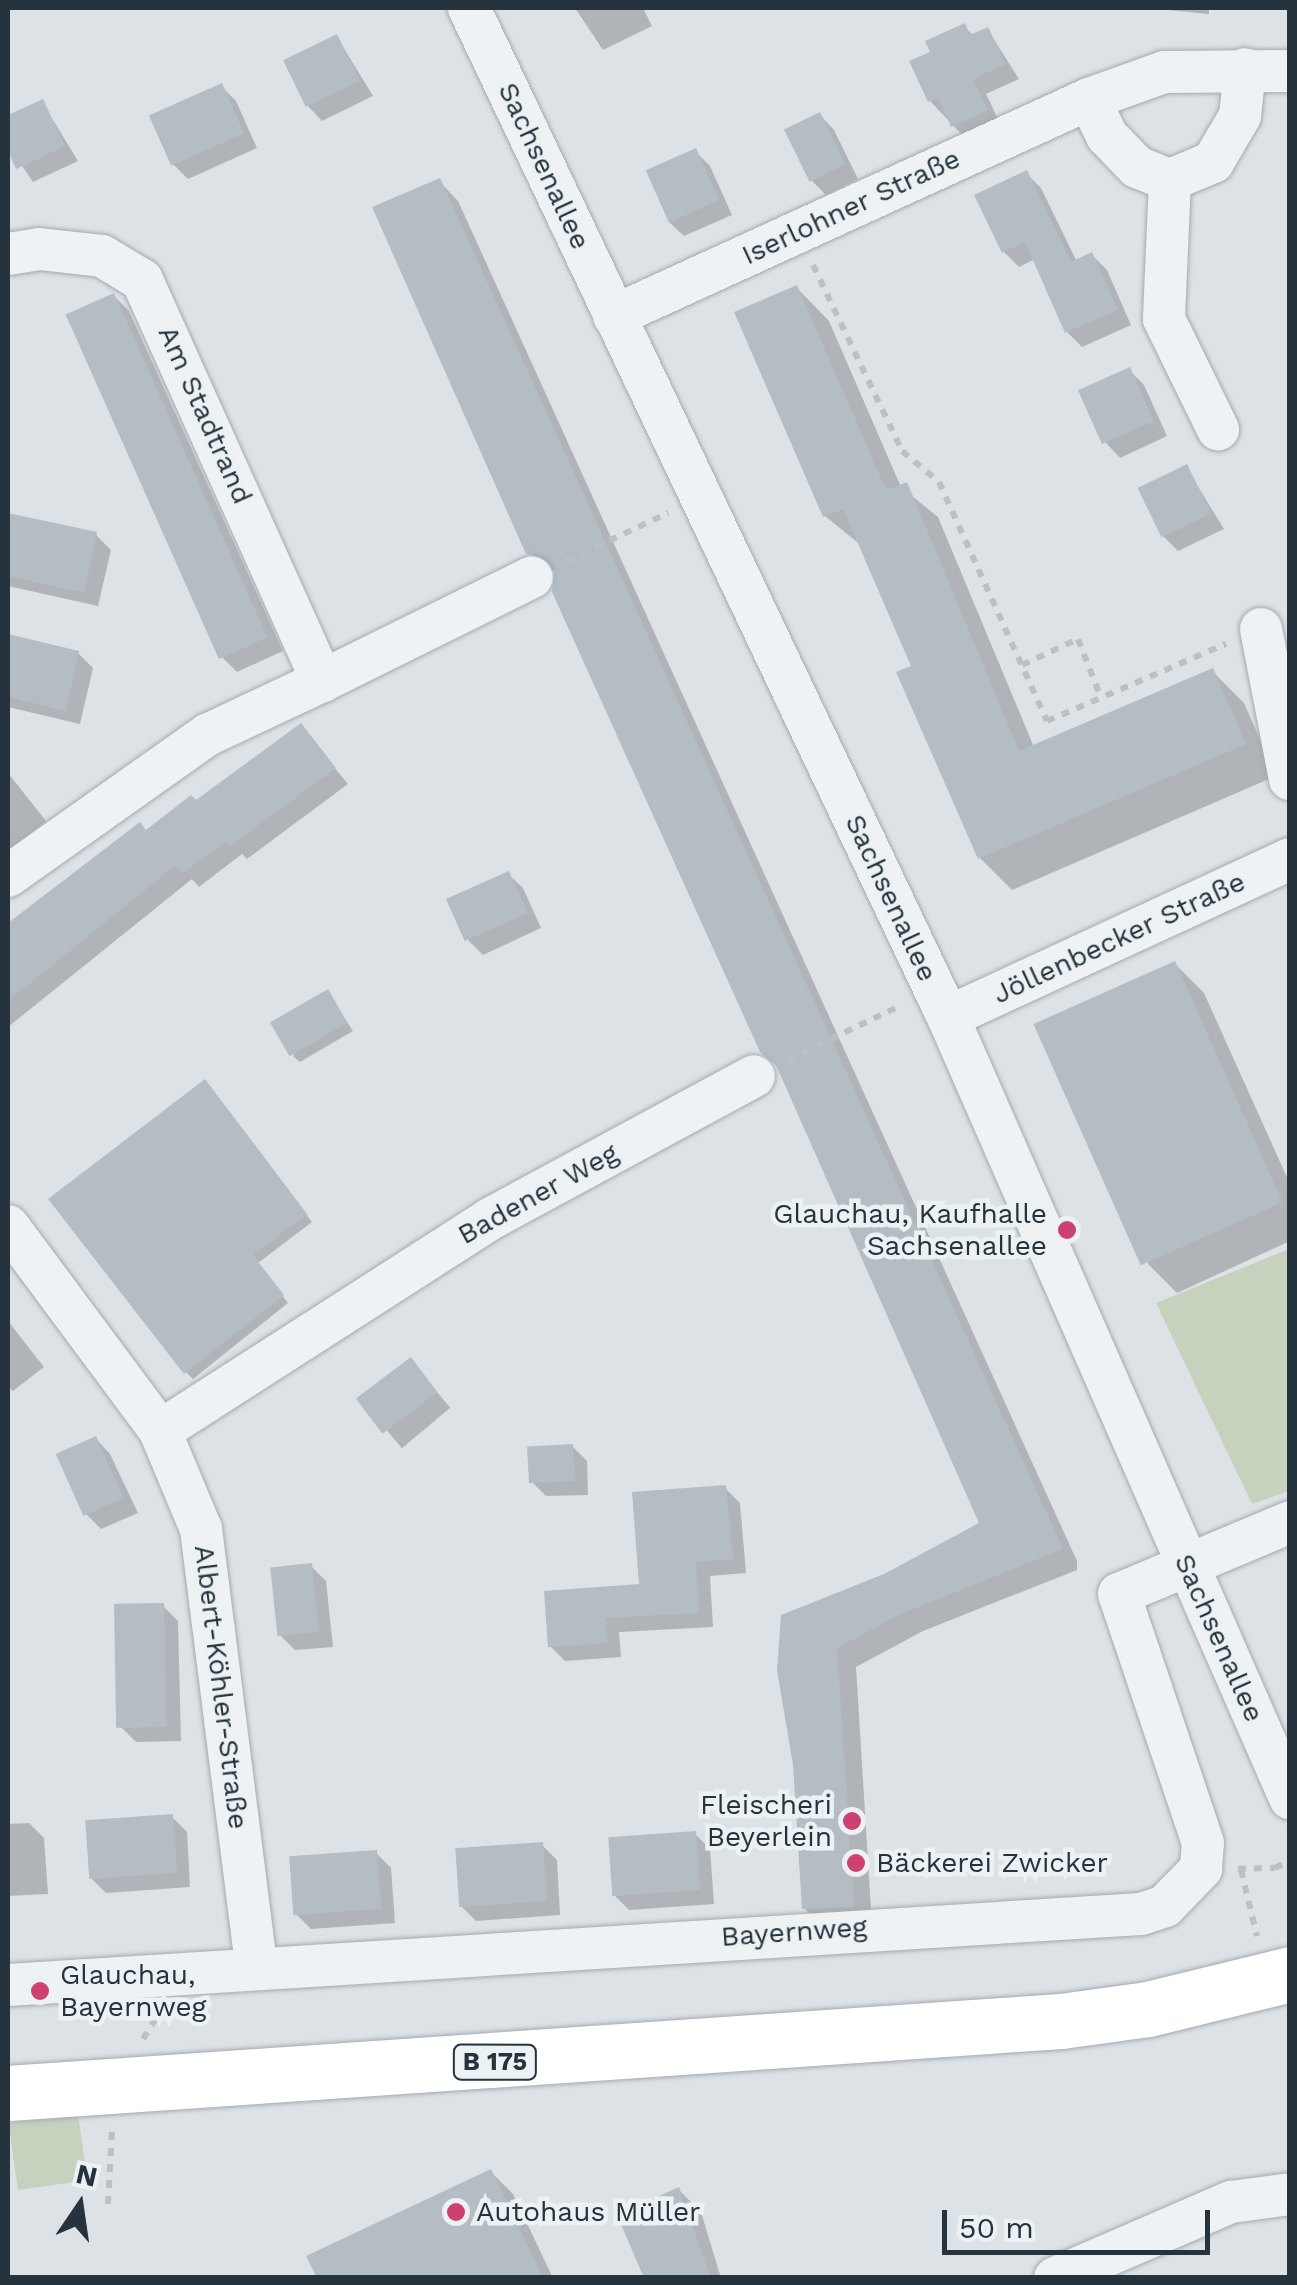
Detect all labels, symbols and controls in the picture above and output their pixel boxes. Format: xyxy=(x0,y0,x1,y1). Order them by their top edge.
street label: Sachsenallee xyxy=(491,77,597,255)
street label: Iserlohner Straße xyxy=(736,142,966,272)
street label: Am Stadtrand xyxy=(151,321,259,509)
street label: Sachsenallee xyxy=(838,809,944,987)
street label: Jöllenbecker Straße xyxy=(987,865,1251,1011)
street label: Badener Weg xyxy=(451,1136,625,1252)
place label: Glauchau, Kaufhalle Sachsenallee xyxy=(773,1197,1047,1263)
marker: Glauchau, Kaufhalle Sachsenallee xyxy=(1056,1219,1078,1241)
street label: Albert-Köhler-Straße xyxy=(187,1543,255,1831)
street label: Sachsenallee xyxy=(1167,1549,1271,1727)
place label: Fleischeri Beyerlein xyxy=(700,1788,832,1854)
marker: Fleischeri Beyerlein xyxy=(841,1810,863,1832)
place label: Bäckerei Zwicker xyxy=(876,1846,1108,1880)
marker: Bäckerei Zwicker xyxy=(845,1852,867,1874)
street label: Bayernweg xyxy=(720,1910,868,1954)
place label: Glauchau, Bayernweg xyxy=(60,1958,206,2024)
marker: Glauchau, Bayernweg xyxy=(29,1980,51,2002)
road number: B 175 xyxy=(452,2042,538,2082)
north arrow xyxy=(30,2155,130,2255)
text: N xyxy=(73,2157,101,2194)
scale bar xyxy=(947,2190,1214,2252)
place label: Autohaus Müller xyxy=(476,2195,700,2229)
marker: Autohaus Müller xyxy=(445,2201,467,2223)
text: 50 m xyxy=(959,2210,1034,2245)

